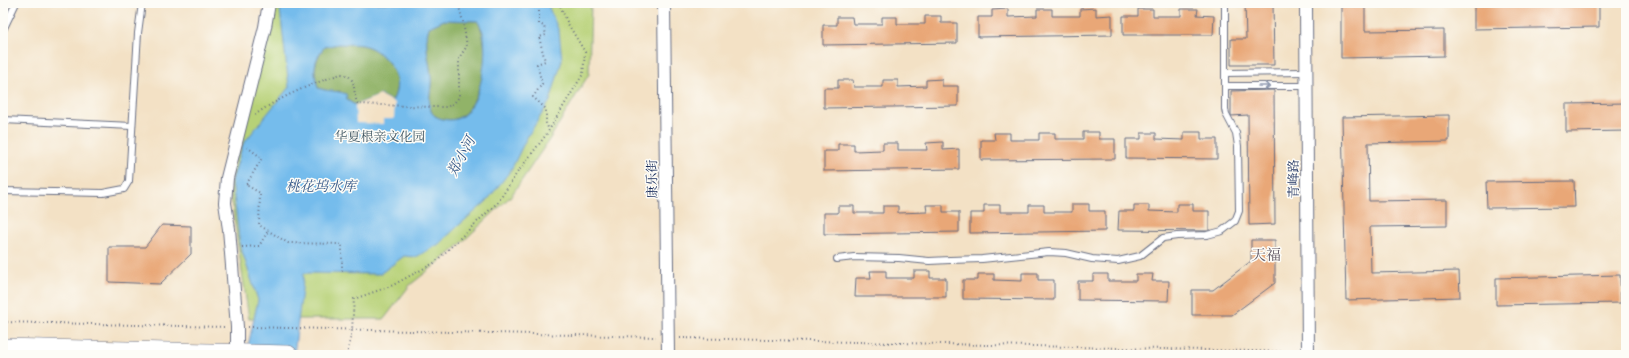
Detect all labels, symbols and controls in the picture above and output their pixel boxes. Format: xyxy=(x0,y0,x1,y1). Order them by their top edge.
one-way arrow xyxy=(1257,82,1270,90)
park label: 华夏根亲文化园 xyxy=(334,127,426,146)
water label: 郑小河 xyxy=(442,130,481,179)
street label: 康乐街 xyxy=(642,159,662,199)
street label: 青峰路 xyxy=(1284,159,1303,199)
water label: 桃花坞水库 xyxy=(286,176,358,196)
district label: 天福 xyxy=(1251,244,1281,265)

